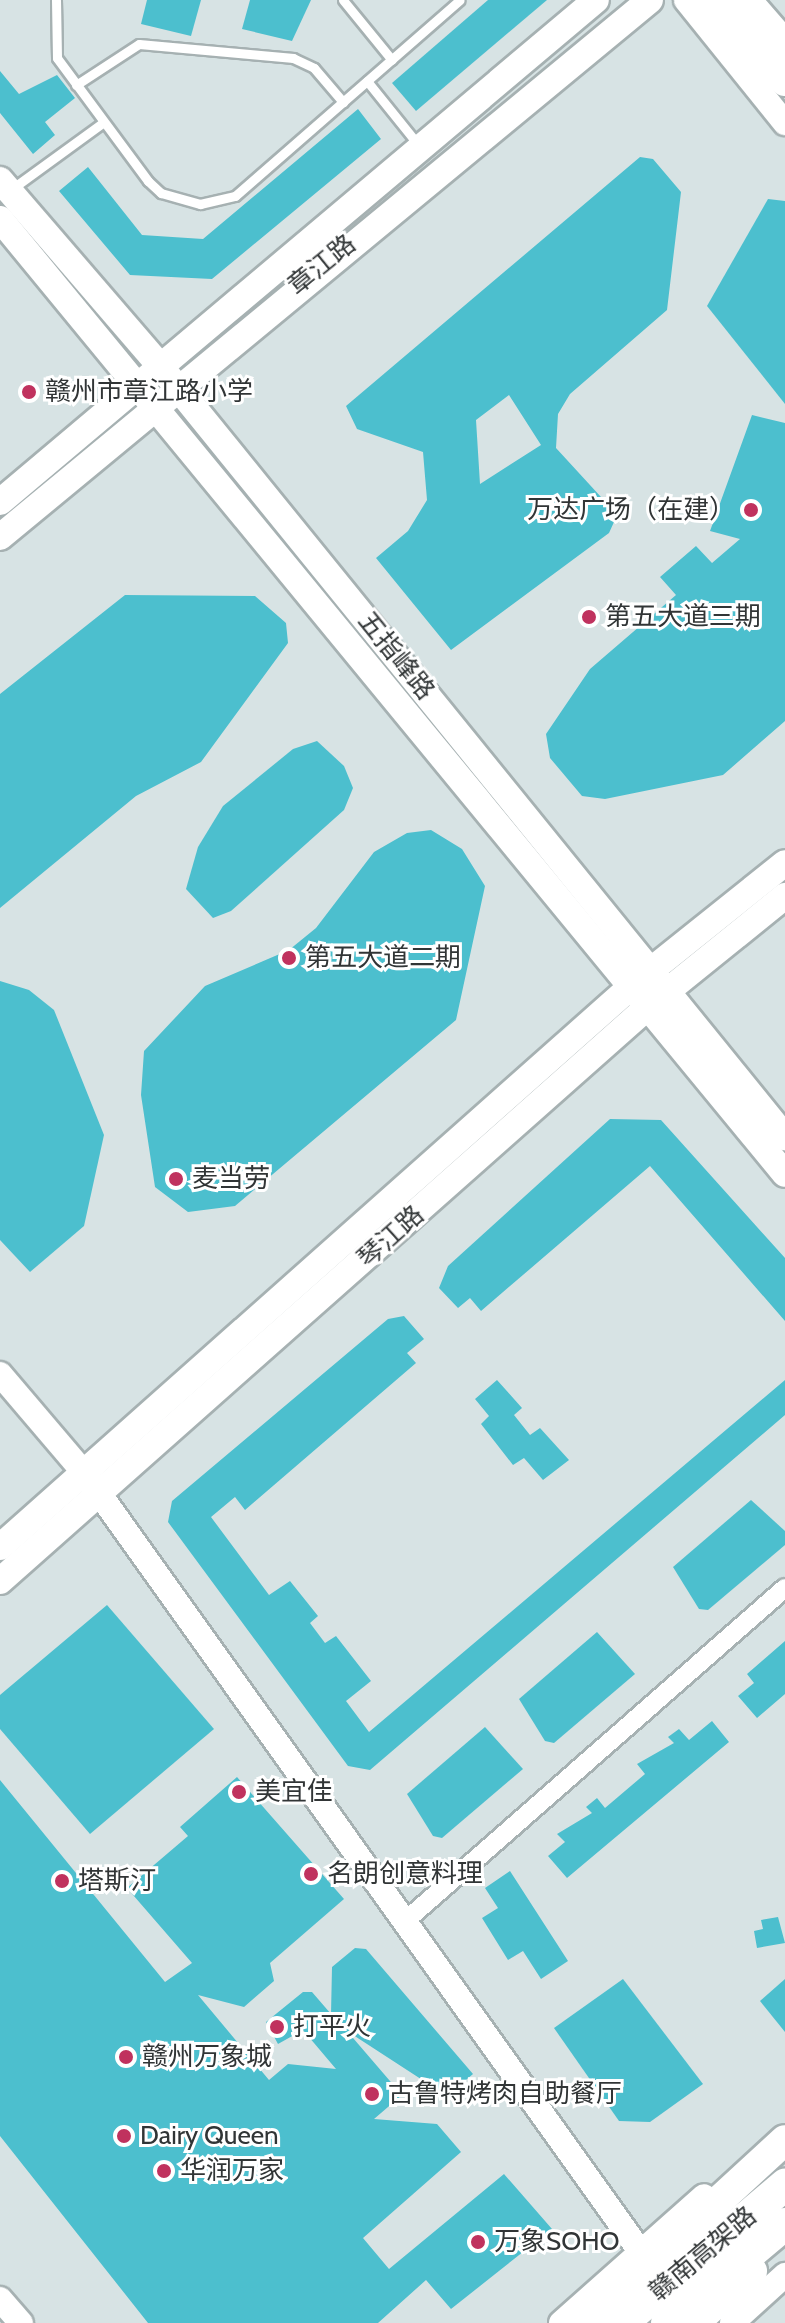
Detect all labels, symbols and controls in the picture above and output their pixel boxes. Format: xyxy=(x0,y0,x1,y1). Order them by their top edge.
street label: 章江路 xyxy=(282,228,362,302)
place label: 赣州市章江路小学 xyxy=(45,376,253,408)
marker: 赣州市章江路小学 xyxy=(20,383,38,401)
place label: 万达广场（在建） xyxy=(527,494,735,526)
marker: 万达广场（在建） xyxy=(742,501,760,519)
place label: 第五大道三期 xyxy=(605,601,761,633)
street label: 五指峰路 xyxy=(351,606,441,706)
marker: 第五大道三期 xyxy=(580,608,598,626)
place label: 第五大道二期 xyxy=(305,942,461,974)
marker: 第五大道二期 xyxy=(280,949,298,967)
place label: 麦当劳 xyxy=(192,1163,270,1195)
marker: 麦当劳 xyxy=(167,1170,185,1188)
street label: 琴江路 xyxy=(352,1199,430,1275)
place label: 美宜佳 xyxy=(255,1776,333,1808)
marker: 美宜佳 xyxy=(230,1783,248,1801)
place label: 名朗创意料理 xyxy=(327,1858,483,1890)
place label: 塔斯汀 xyxy=(78,1865,156,1897)
marker: 名朗创意料理 xyxy=(302,1865,320,1883)
marker: 塔斯汀 xyxy=(53,1872,71,1890)
place label: 打平火 xyxy=(293,2011,371,2043)
marker: 打平火 xyxy=(268,2018,286,2036)
place label: 赣州万象城 xyxy=(142,2041,272,2073)
marker: 赣州万象城 xyxy=(117,2048,135,2066)
place label: 古鲁特烤肉自助餐厅 xyxy=(388,2078,622,2110)
marker: 古鲁特烤肉自助餐厅 xyxy=(363,2085,381,2103)
place label: Dairy Queen xyxy=(140,2120,279,2152)
marker: Dairy Queen xyxy=(115,2127,133,2145)
place label: 华润万家 xyxy=(180,2155,284,2187)
marker: 华润万家 xyxy=(155,2162,173,2180)
street label: 赣南高架路 xyxy=(643,2200,763,2308)
place label: 万象SOHO xyxy=(494,2226,620,2258)
marker: 万象SOHO xyxy=(469,2233,487,2251)

